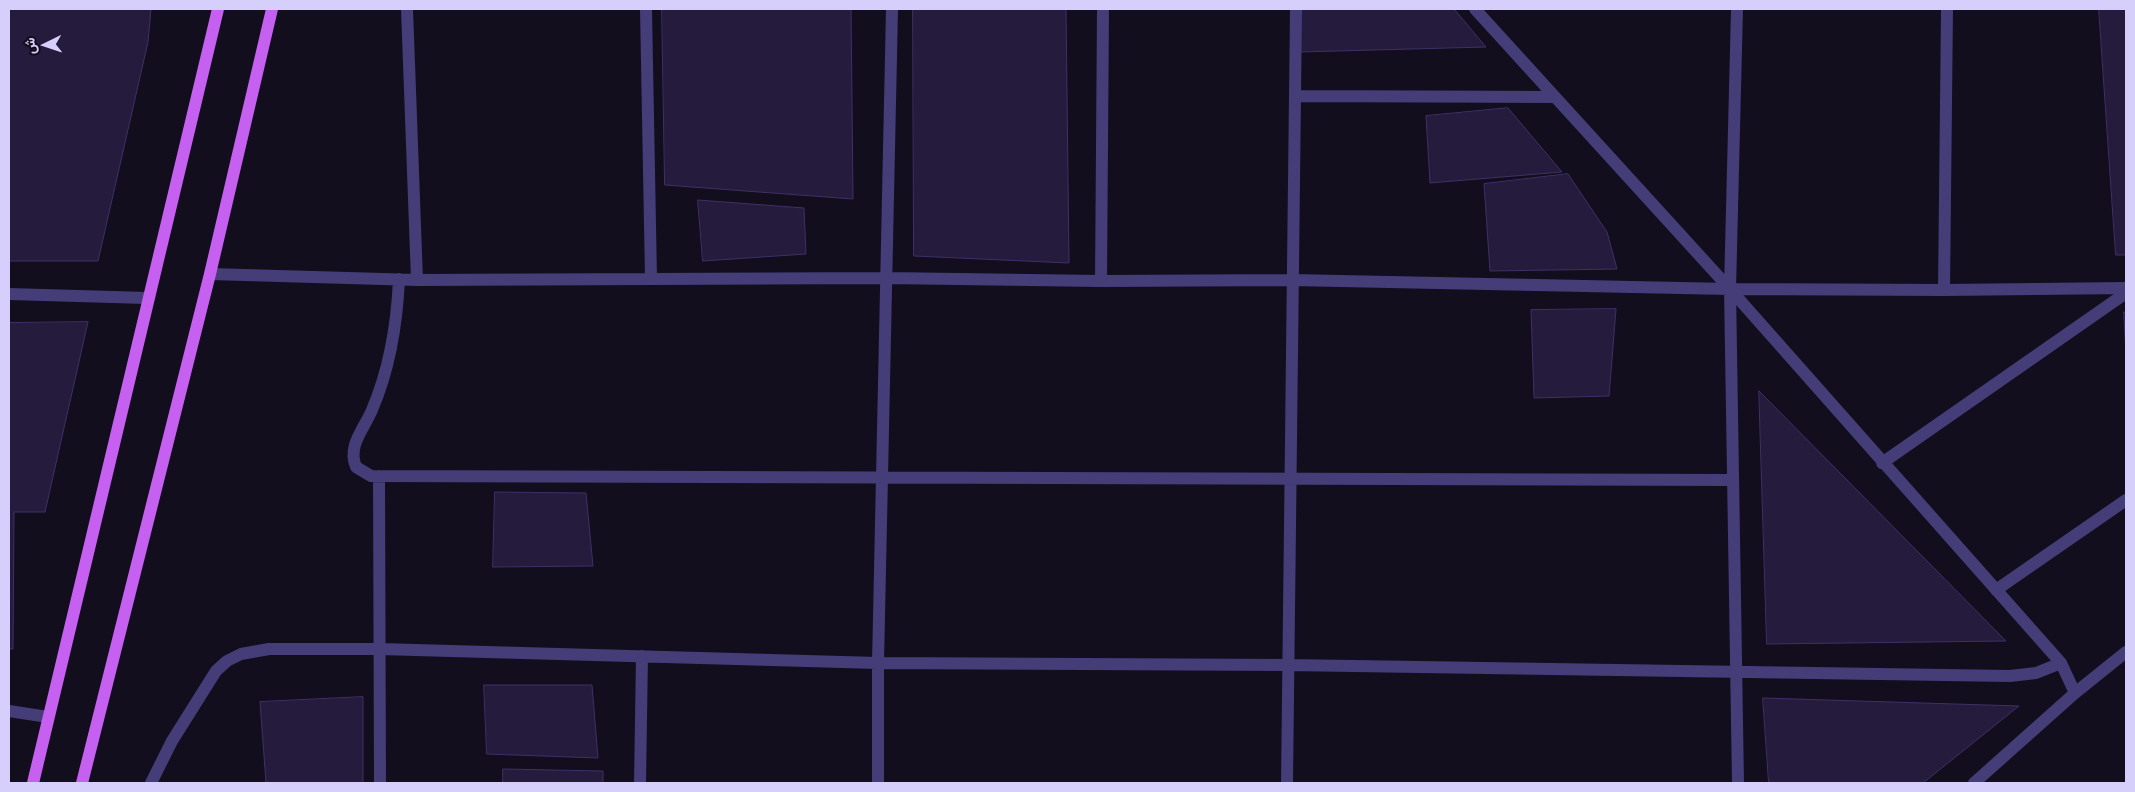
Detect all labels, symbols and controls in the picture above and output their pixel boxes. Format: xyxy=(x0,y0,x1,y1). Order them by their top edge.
north arrow xyxy=(20,20,70,70)
text: ش xyxy=(20,37,40,55)

